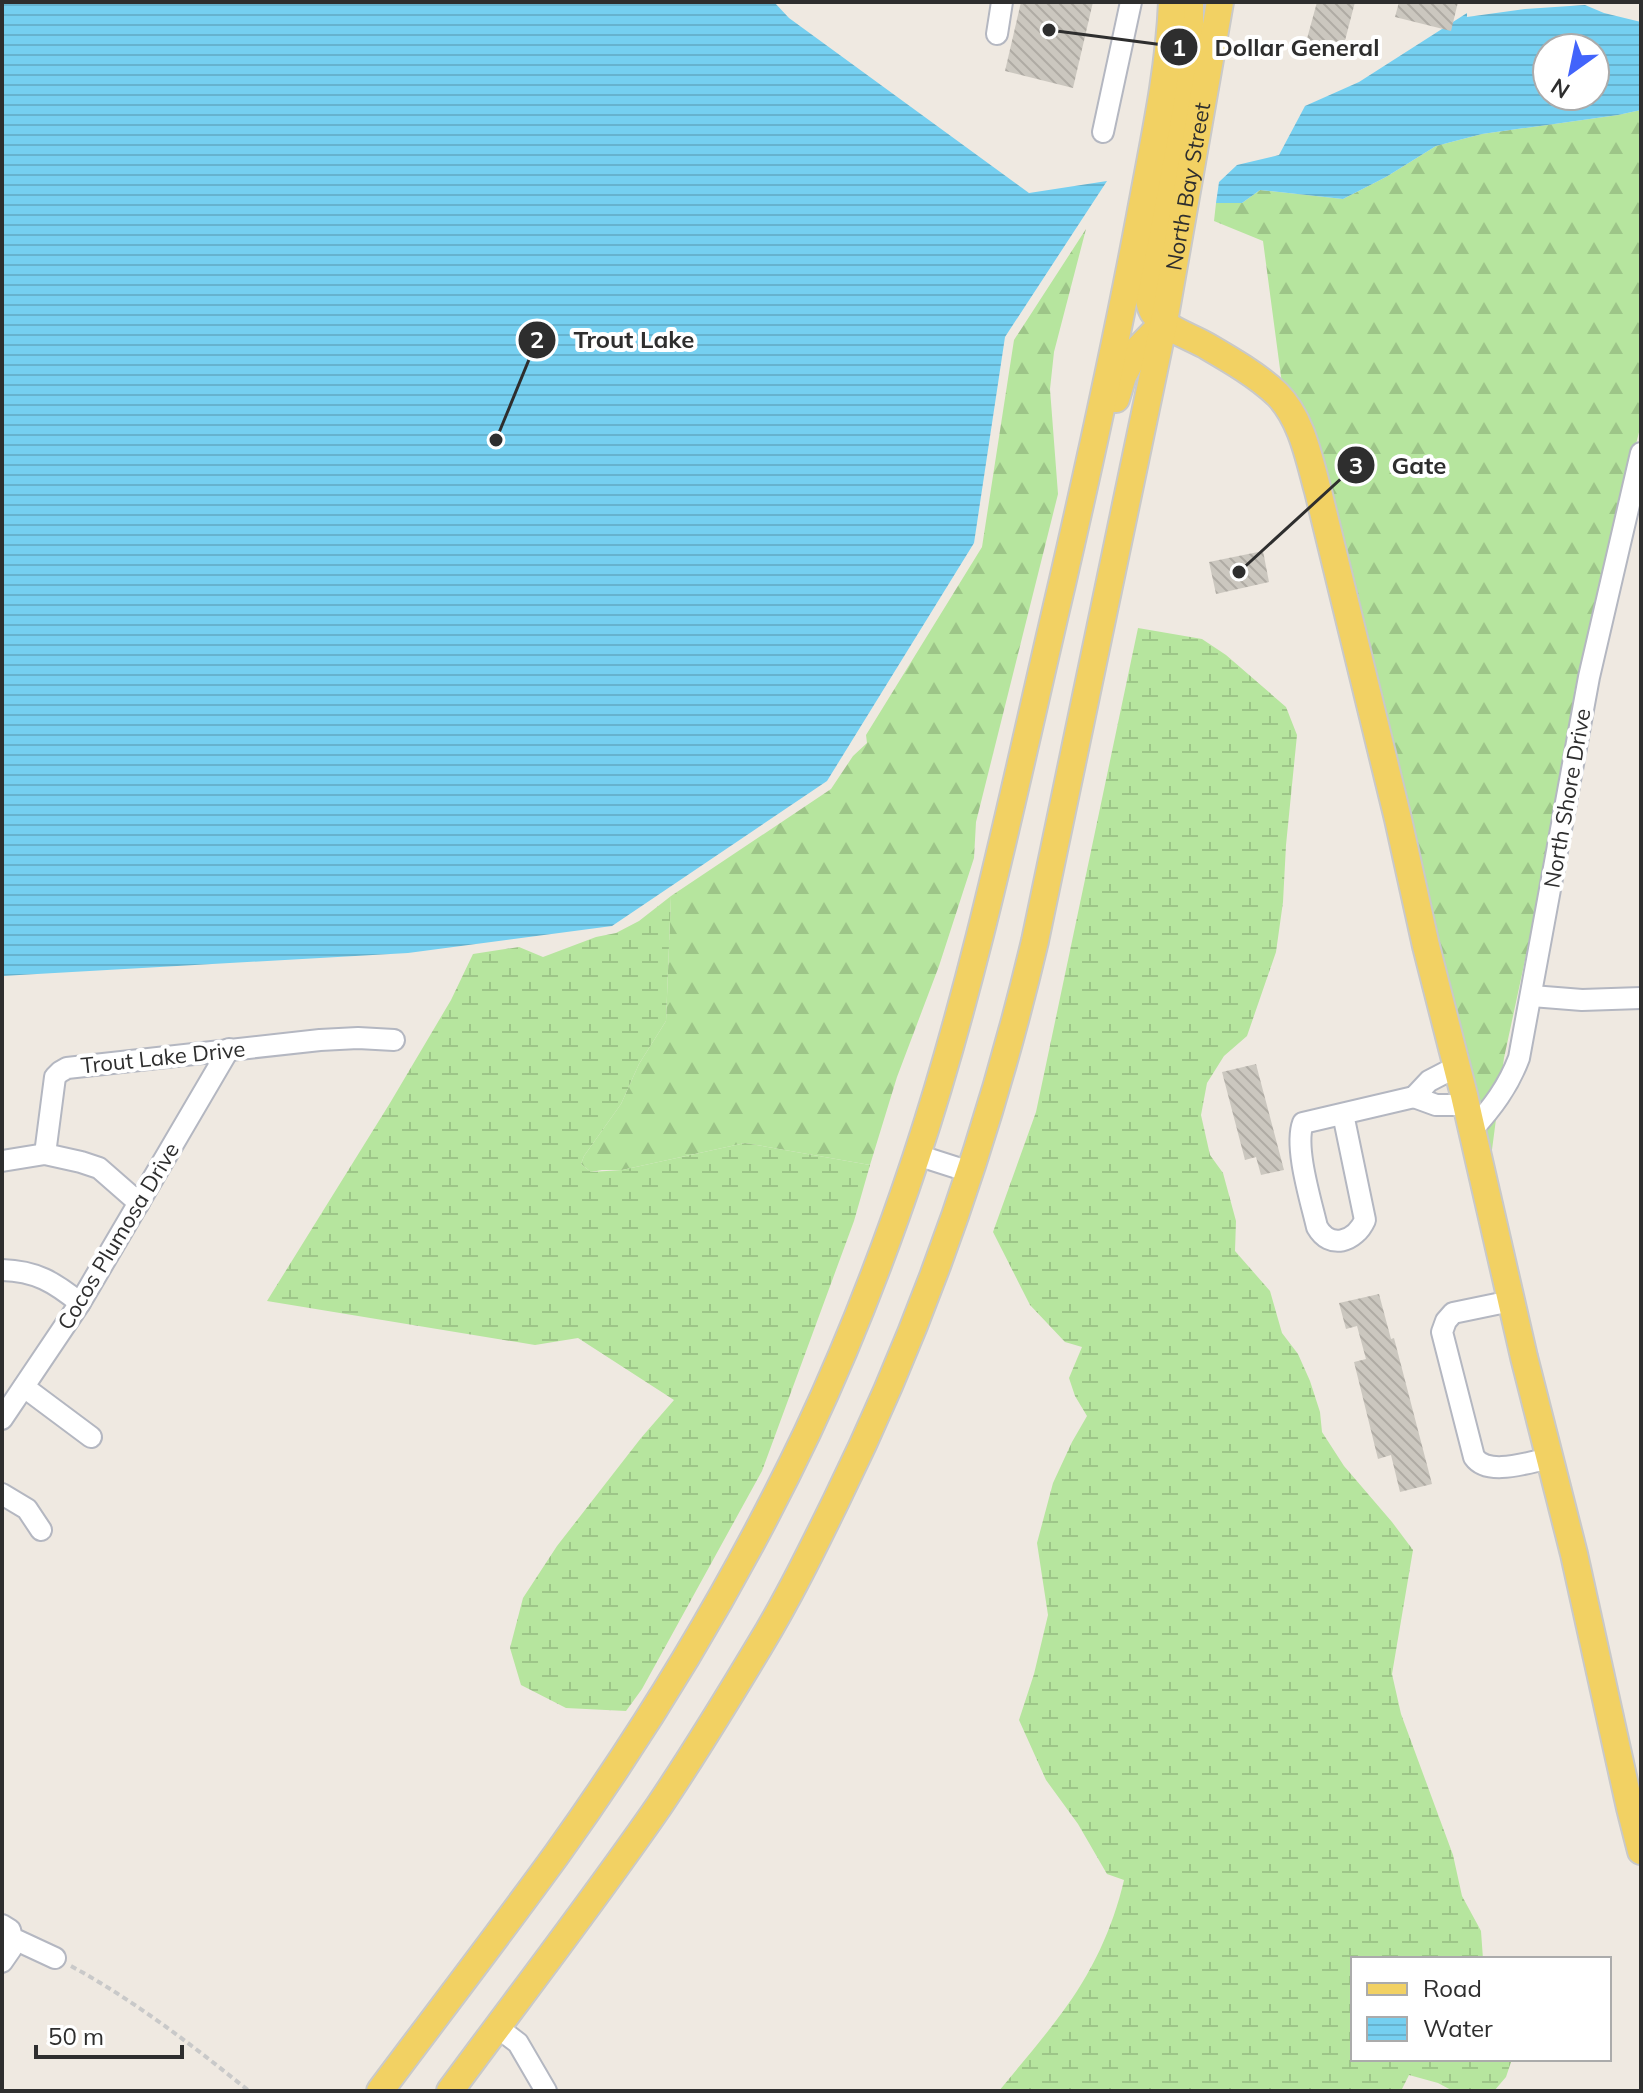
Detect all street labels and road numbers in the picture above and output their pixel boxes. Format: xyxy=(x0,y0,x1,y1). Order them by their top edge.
street label: North Bay Street xyxy=(1159,100,1216,273)
street label: North Shore Drive xyxy=(1537,706,1597,890)
street label: Trout Lake Drive xyxy=(79,1034,247,1080)
street label: Cocos Plumosa Drive xyxy=(51,1137,185,1335)

